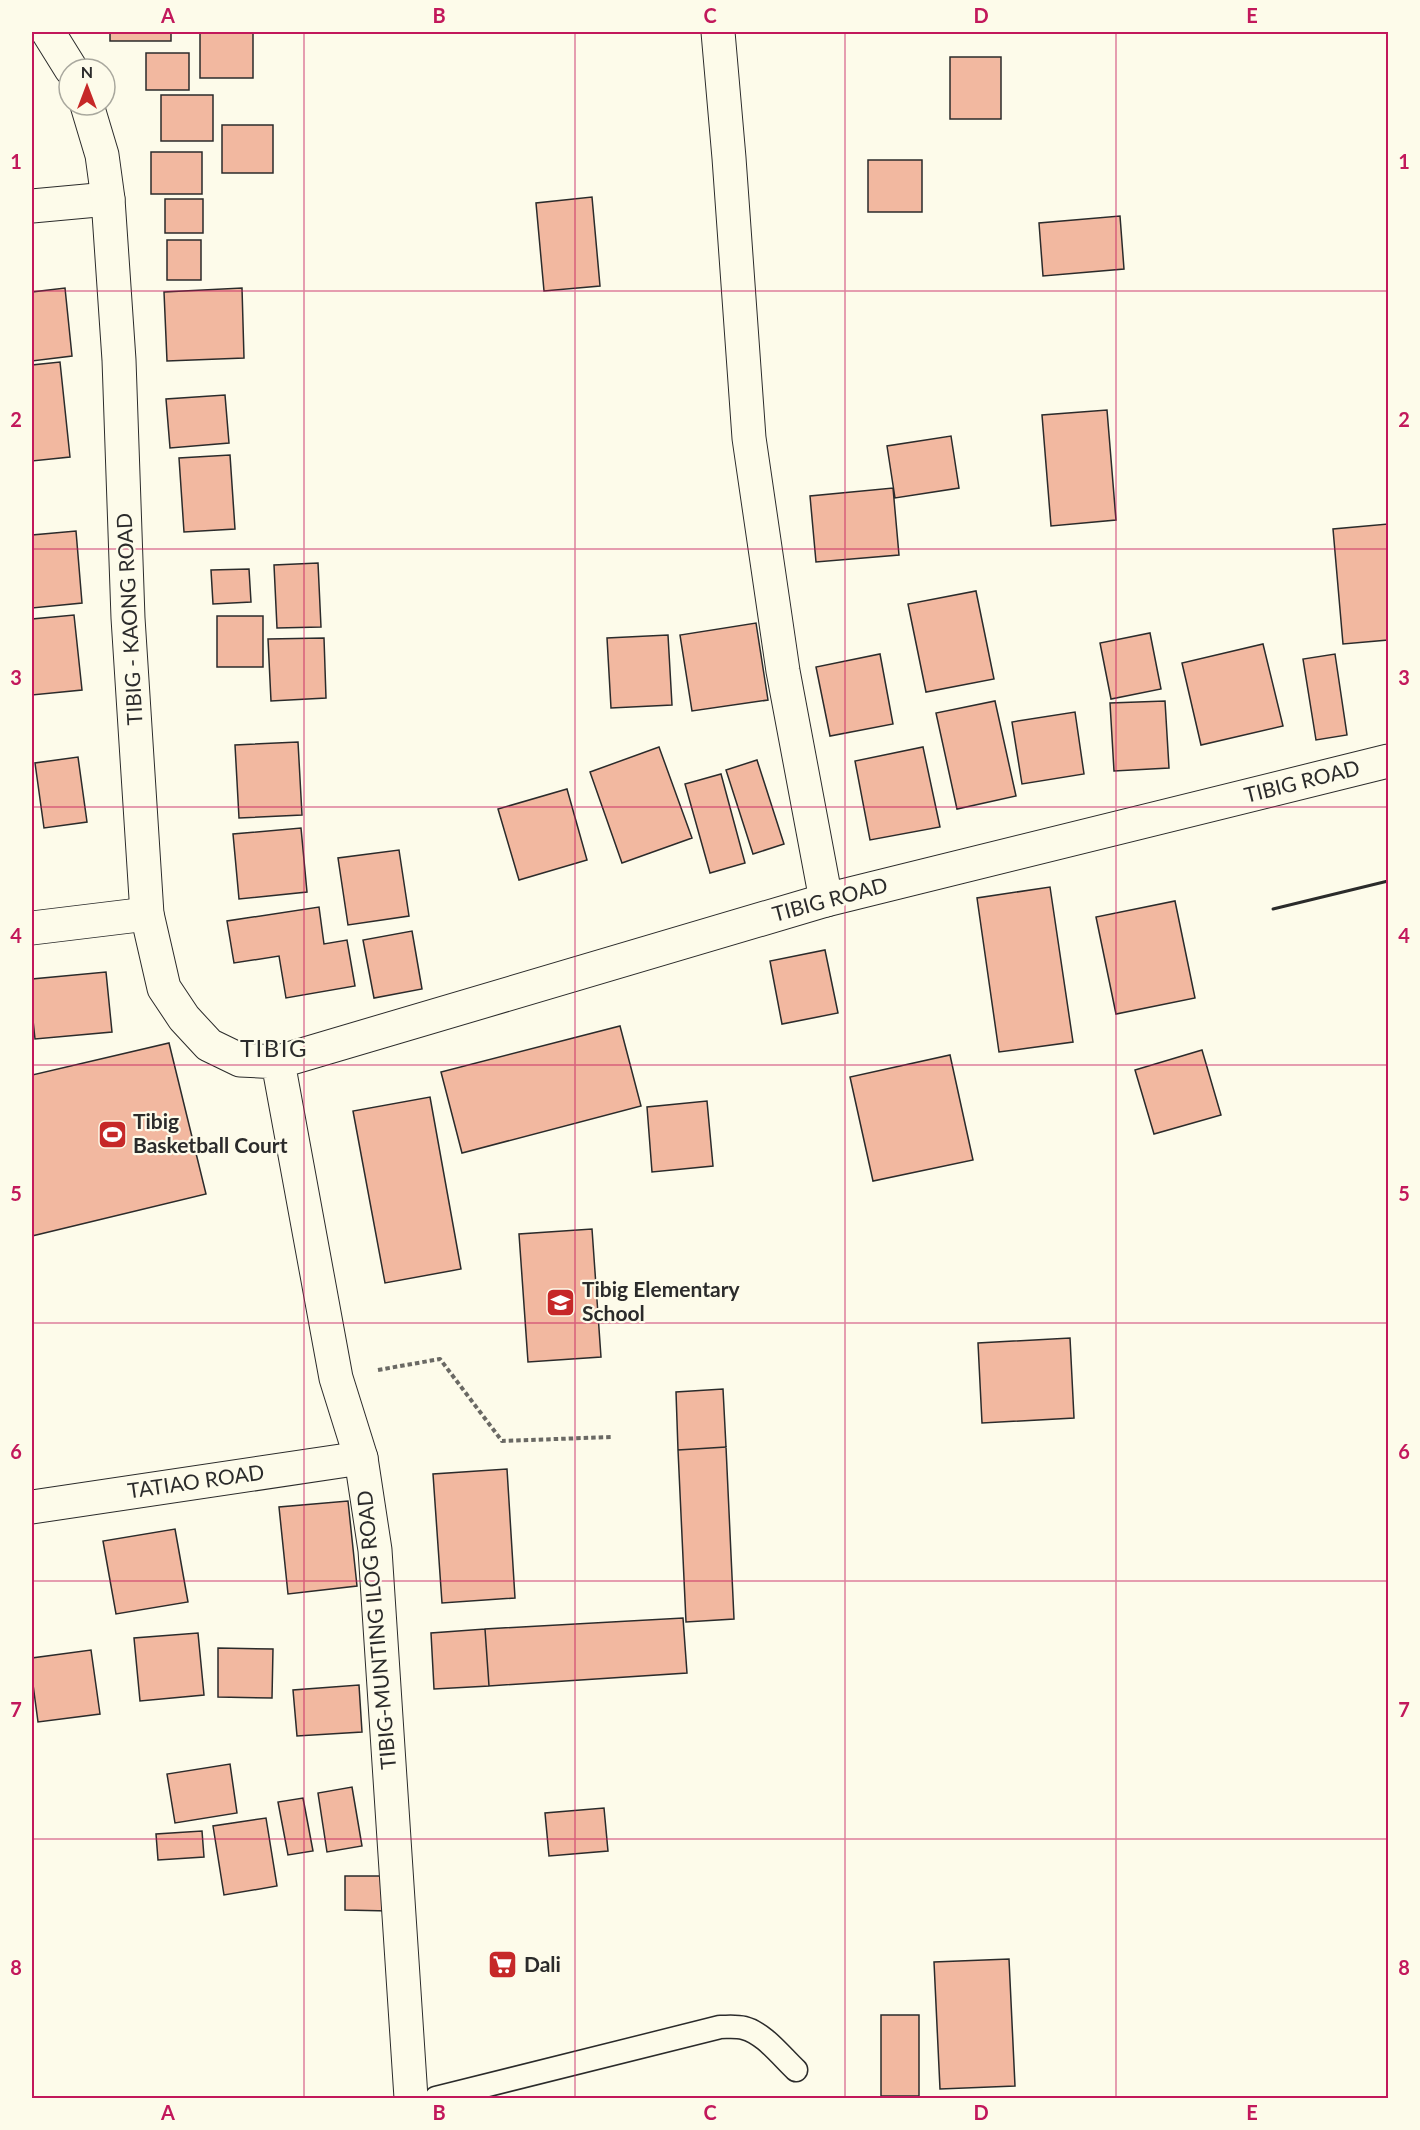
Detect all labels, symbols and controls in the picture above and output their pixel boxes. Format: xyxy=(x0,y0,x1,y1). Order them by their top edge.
text: A xyxy=(160,3,175,27)
text: B xyxy=(432,3,446,27)
text: C xyxy=(703,3,717,27)
text: D xyxy=(973,3,989,27)
text: E xyxy=(1246,3,1258,27)
north arrow xyxy=(57,57,117,117)
text: N xyxy=(81,62,93,81)
text: 1 xyxy=(10,149,22,173)
text: 1 xyxy=(1398,149,1410,173)
text: 2 xyxy=(10,407,22,431)
text: 2 xyxy=(1398,407,1410,431)
street label: TIBIG - KAONG ROAD xyxy=(110,512,147,726)
text: 3 xyxy=(10,665,22,689)
text: 3 xyxy=(1398,665,1410,689)
street label: TIBIG ROAD xyxy=(1241,754,1362,807)
street label: TIBIG ROAD xyxy=(769,871,890,926)
text: 4 xyxy=(10,923,22,947)
text: 4 xyxy=(1398,923,1410,947)
district label: TIBIG xyxy=(240,1033,308,1062)
place label: Tibig Basketball Court xyxy=(133,1108,288,1157)
sports icon: Tibig Basketball Court xyxy=(96,1118,128,1150)
text: 5 xyxy=(10,1181,22,1205)
text: 5 xyxy=(1398,1181,1410,1205)
place label: Tibig Elementary School xyxy=(582,1276,741,1325)
school or university icon: Tibig Elementary School xyxy=(545,1286,577,1318)
text: 6 xyxy=(10,1439,22,1463)
text: 6 xyxy=(1398,1439,1410,1463)
street label: TATIAO ROAD xyxy=(126,1459,266,1502)
street label: TIBIG-MUNTING ILOG ROAD xyxy=(351,1490,400,1771)
text: 7 xyxy=(10,1697,22,1721)
text: 7 xyxy=(1398,1697,1410,1721)
supermarket icon: Dali xyxy=(487,1949,519,1981)
place label: Dali xyxy=(524,1951,561,1976)
text: 8 xyxy=(10,1955,22,1979)
text: 8 xyxy=(1398,1955,1410,1979)
text: A xyxy=(160,2100,175,2124)
text: B xyxy=(432,2100,446,2124)
text: C xyxy=(703,2100,717,2124)
text: D xyxy=(973,2100,989,2124)
text: E xyxy=(1246,2100,1258,2124)

